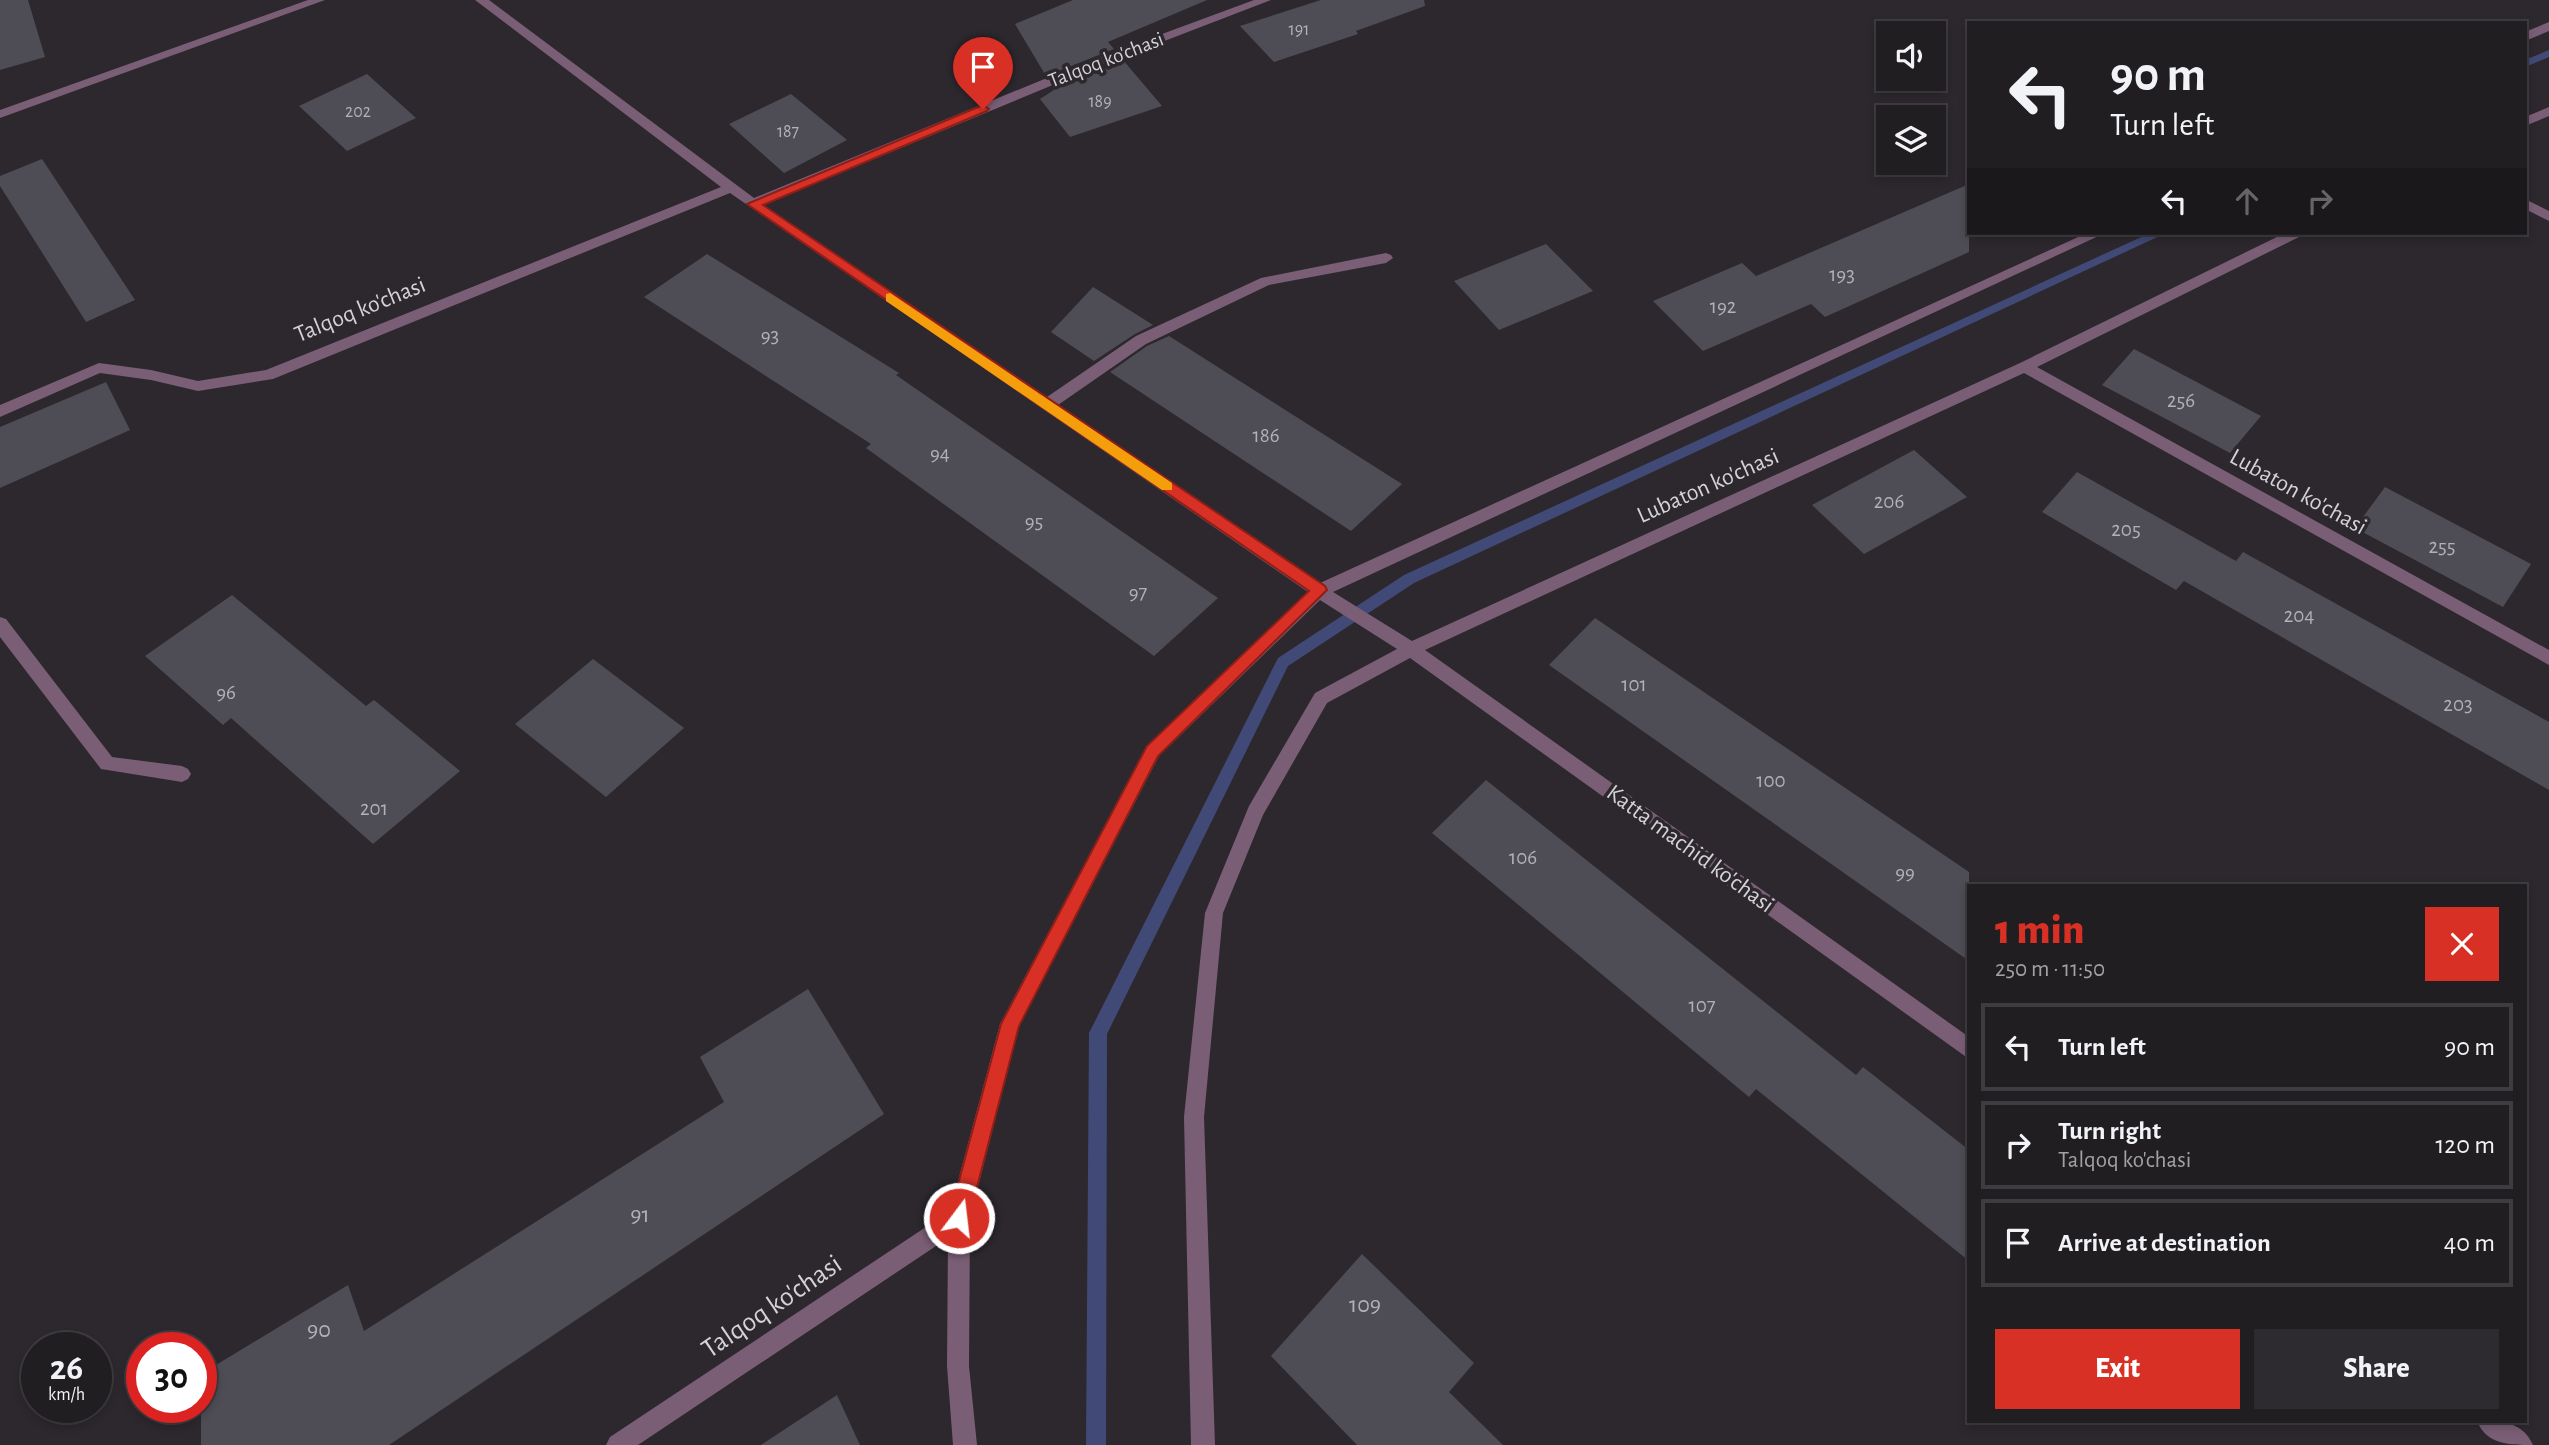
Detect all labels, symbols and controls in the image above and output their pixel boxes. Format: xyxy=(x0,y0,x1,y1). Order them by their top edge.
house number: 191 xyxy=(1289,21,1309,39)
map controls xyxy=(1876,21,1946,175)
button: sound xyxy=(1876,21,1946,91)
street label: Talqoq ko'chasi xyxy=(1045,28,1167,92)
pin xyxy=(953,37,1013,109)
icon: arrive xyxy=(964,48,1002,86)
icon: left xyxy=(1995,49,2086,140)
text: 90 m xyxy=(2110,51,2206,100)
house number: 189 xyxy=(1088,93,1112,111)
house number: 202 xyxy=(345,103,371,121)
button: layers xyxy=(1876,105,1946,175)
text: Turn left xyxy=(2110,109,2214,141)
house number: 187 xyxy=(777,123,799,141)
icon: left xyxy=(2155,182,2193,220)
icon: ahead xyxy=(2228,182,2266,220)
icon: right xyxy=(2301,182,2339,220)
house number: 193 xyxy=(1829,264,1855,285)
street label: Talqoq ko'chasi xyxy=(291,273,429,347)
house number: 192 xyxy=(1710,296,1736,317)
house number: 93 xyxy=(761,325,779,346)
house number: 256 xyxy=(2167,390,2195,411)
house number: 186 xyxy=(1252,425,1280,446)
house number: 94 xyxy=(930,443,950,464)
street label: Lubaton ko'chasi xyxy=(1633,444,1783,528)
street label: Lubaton ko'chasi xyxy=(2225,445,2371,539)
house number: 206 xyxy=(1874,491,1904,512)
house number: 95 xyxy=(1025,511,1043,532)
house number: 205 xyxy=(2111,519,2141,540)
house number: 255 xyxy=(2428,536,2456,557)
house number: 97 xyxy=(1129,582,1148,603)
house number: 204 xyxy=(2284,605,2314,626)
house number: 101 xyxy=(1621,674,1647,695)
house number: 96 xyxy=(216,682,236,703)
house number: 203 xyxy=(2443,694,2473,715)
house number: 100 xyxy=(1756,770,1786,791)
street label: Katta machid ko'chasi xyxy=(1602,780,1778,918)
house number: 201 xyxy=(360,798,388,819)
house number: 106 xyxy=(1509,847,1537,868)
house number: 99 xyxy=(1895,862,1915,883)
button: close xyxy=(2425,907,2499,981)
text: 1 min xyxy=(1995,909,2084,951)
text: 250 m · 11:50 xyxy=(1995,958,2105,981)
house number: 107 xyxy=(1688,995,1716,1016)
icon: left xyxy=(1999,1028,2037,1066)
text: Turn left xyxy=(2058,1034,2146,1060)
text: 90 m xyxy=(2444,1034,2495,1060)
text: Turn right xyxy=(2058,1118,2161,1144)
icon: right xyxy=(1999,1126,2037,1164)
text: 120 m xyxy=(2435,1132,2495,1158)
text: Talqoq ko'chasi xyxy=(2058,1149,2191,1172)
position arrow xyxy=(922,1181,996,1255)
house number: 91 xyxy=(630,1203,650,1227)
icon: arrive xyxy=(1999,1224,2037,1262)
text: Arrive at destination xyxy=(2058,1230,2271,1256)
text: 40 m xyxy=(2444,1230,2495,1256)
street label: Talqoq ko'chasi xyxy=(697,1250,847,1364)
house number: 109 xyxy=(1349,1293,1381,1317)
house number: 90 xyxy=(307,1318,331,1342)
button: Exit xyxy=(1995,1329,2240,1409)
button: Share xyxy=(2254,1329,2499,1409)
speed limit sign: 30 xyxy=(126,1332,217,1423)
text: 26 xyxy=(50,1351,83,1386)
text: km/h xyxy=(48,1386,85,1404)

